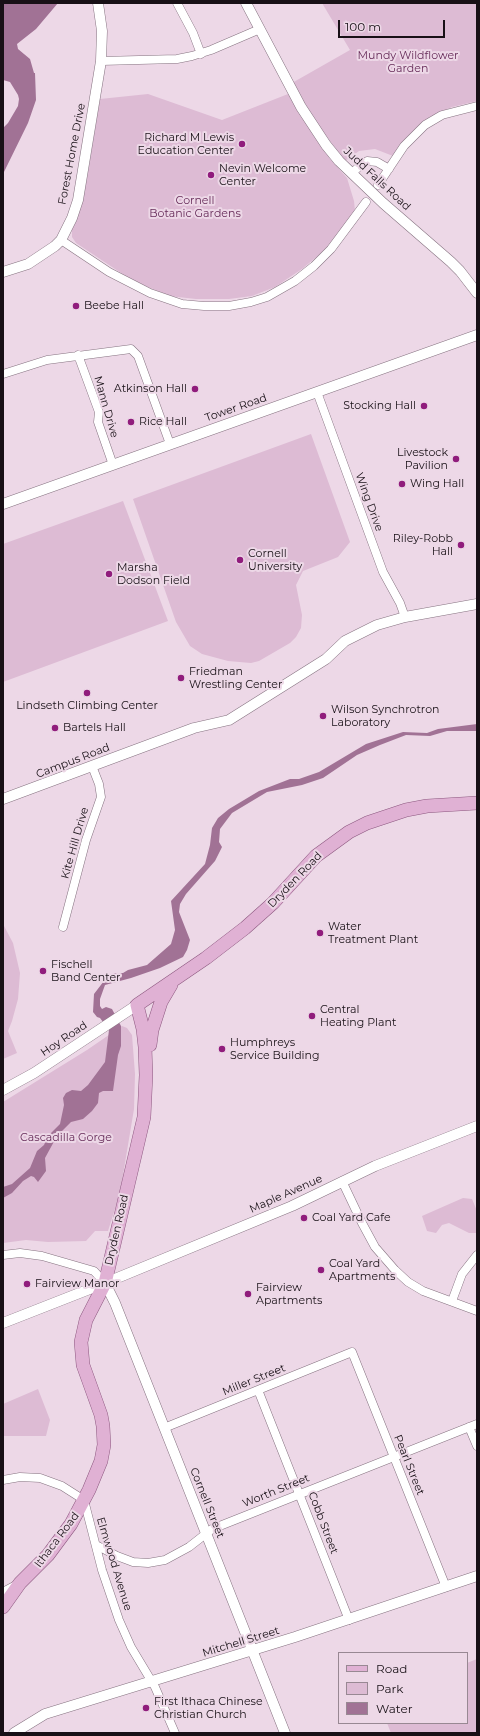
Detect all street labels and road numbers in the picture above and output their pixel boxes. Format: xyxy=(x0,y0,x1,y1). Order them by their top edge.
street label: Forest Home Drive xyxy=(56,102,88,206)
street label: Judd Falls Road xyxy=(341,145,413,213)
street label: Mann Drive xyxy=(91,375,121,439)
street label: Tower Road xyxy=(203,391,269,425)
street label: Wing Drive xyxy=(352,471,386,533)
street label: Campus Road xyxy=(34,741,112,781)
street label: Kite Hill Drive xyxy=(58,806,92,880)
street label: Dryden Road xyxy=(265,849,325,911)
street label: Hoy Road xyxy=(38,1019,90,1059)
street label: Maple Avenue xyxy=(247,1172,325,1216)
street label: Dryden Road xyxy=(102,1193,132,1267)
street label: Miller Street xyxy=(221,1361,287,1399)
street label: Pearl Street xyxy=(391,1433,427,1497)
street label: Cornell Street xyxy=(187,1466,227,1540)
street label: Worth Street xyxy=(241,1472,311,1510)
street label: Cobb Street xyxy=(305,1490,341,1556)
street label: Ithaca Road xyxy=(32,1510,82,1570)
street label: Elmwood Avenue xyxy=(94,1516,134,1612)
street label: Mitchell Street xyxy=(201,1624,281,1660)

